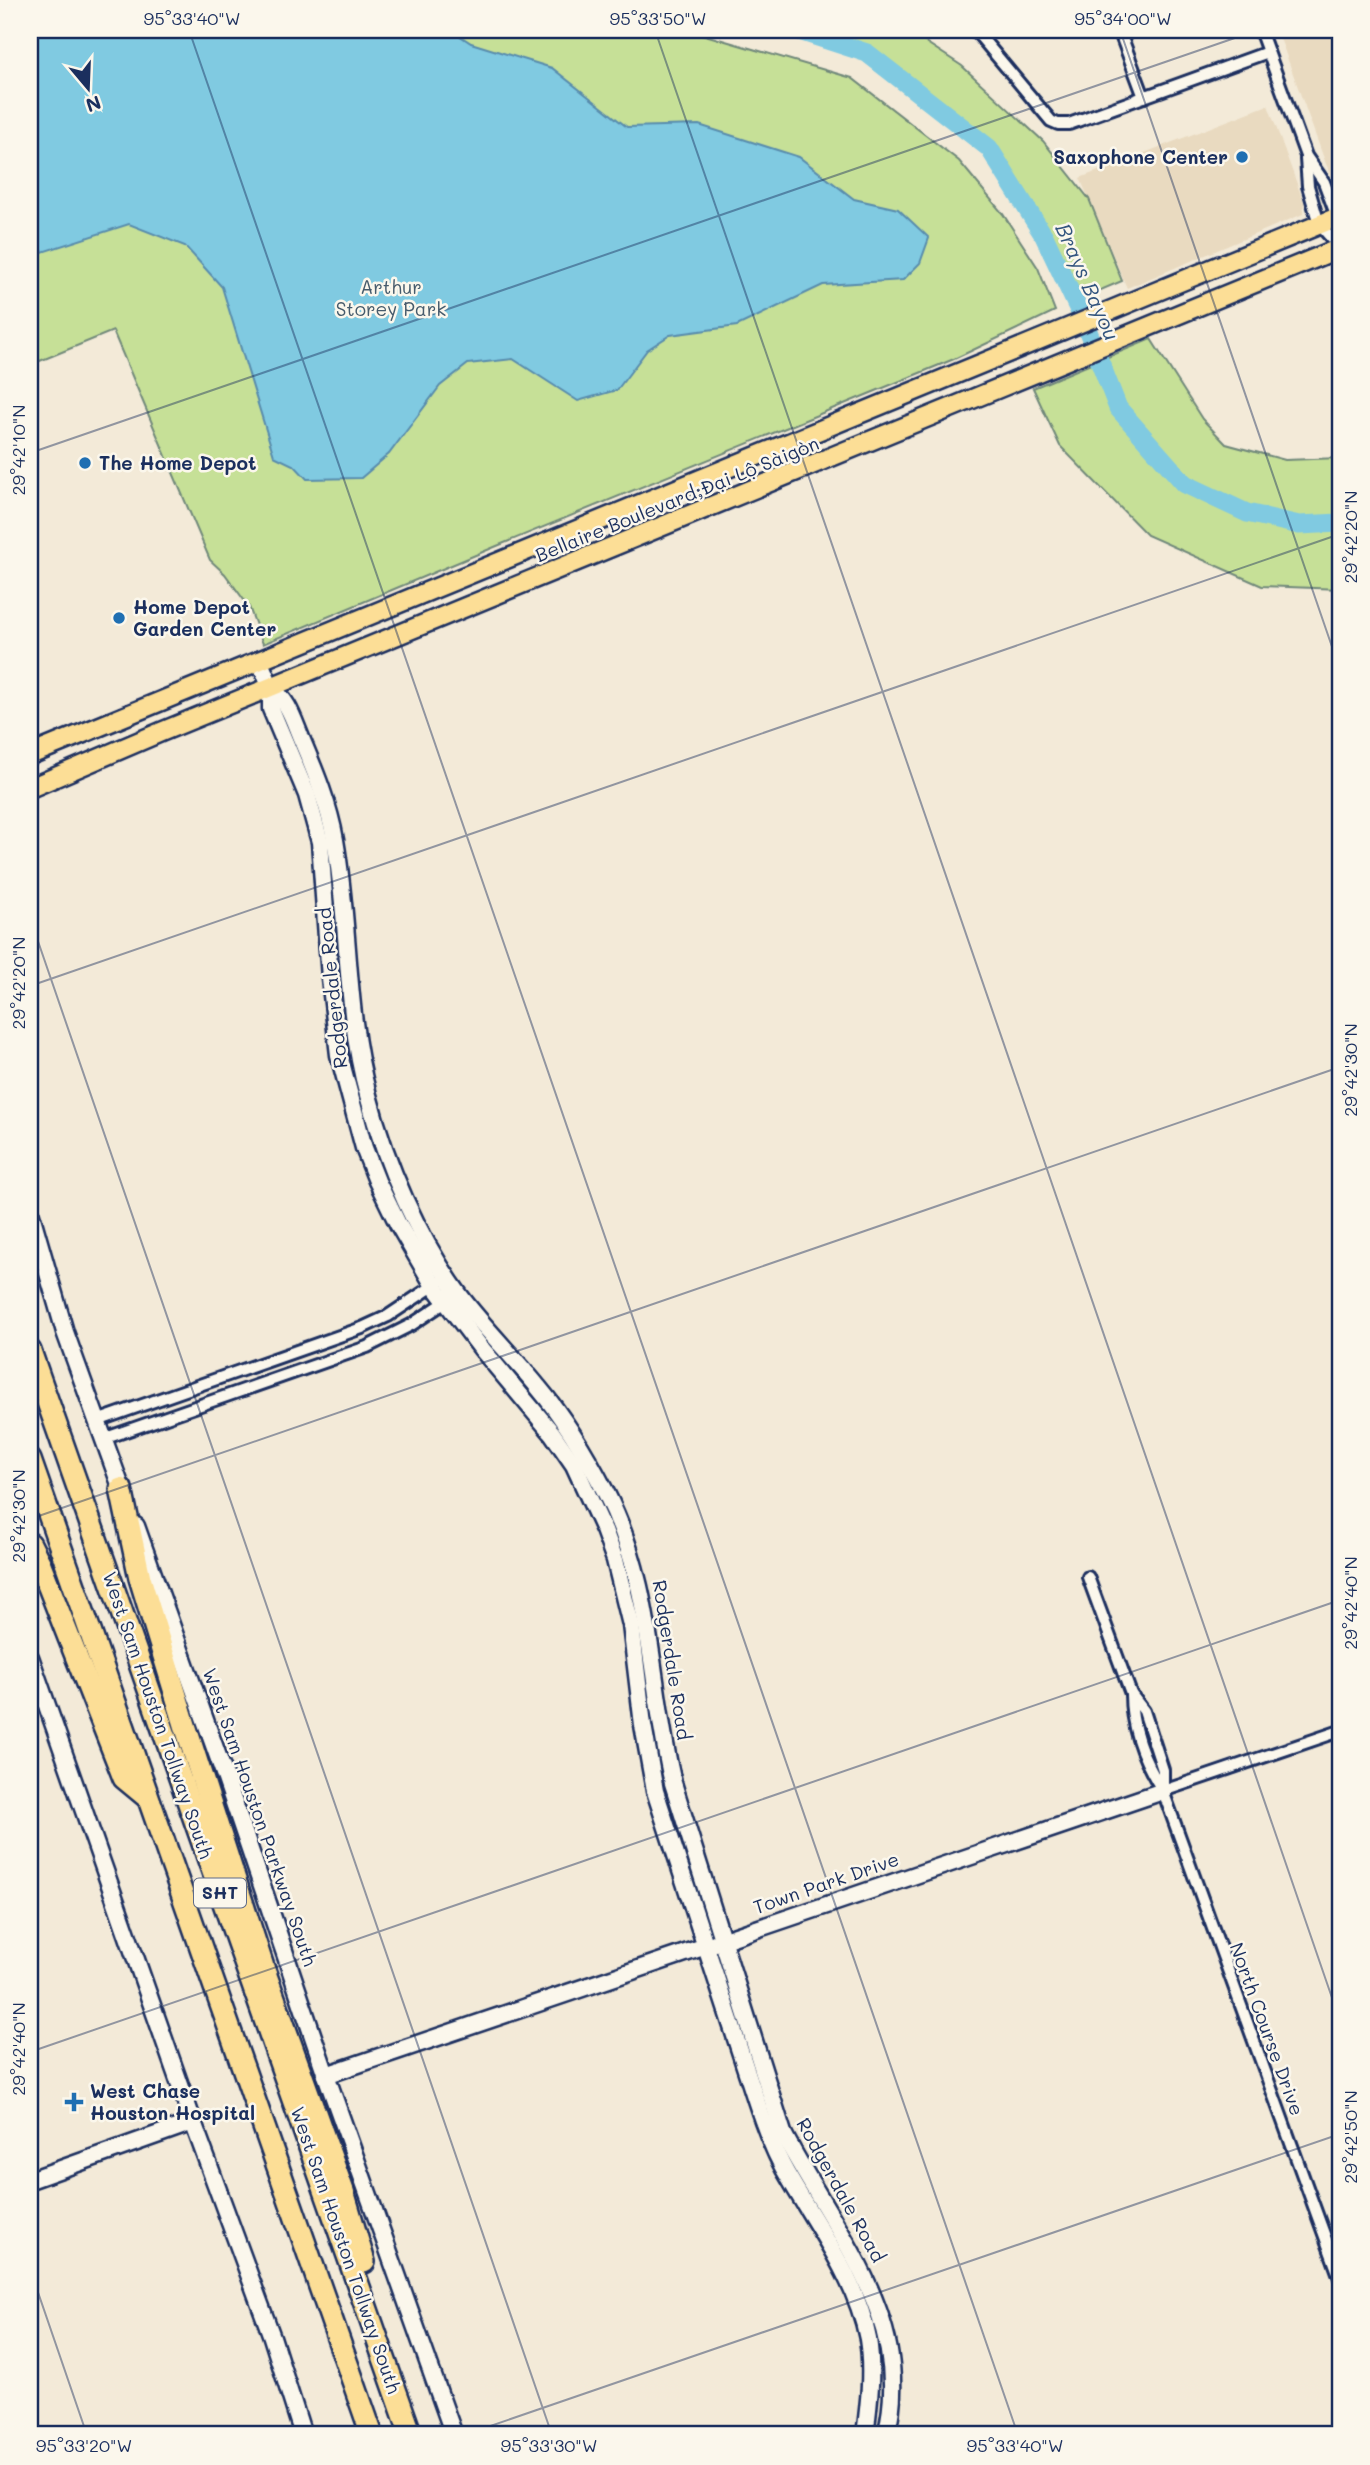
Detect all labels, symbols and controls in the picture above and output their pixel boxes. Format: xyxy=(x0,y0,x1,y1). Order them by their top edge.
text: 95°33'40"W xyxy=(144,6,240,30)
text: 95°33'50"W xyxy=(610,6,706,30)
text: 95°34'00"W xyxy=(1074,6,1172,30)
north arrow xyxy=(52,52,122,122)
text: N xyxy=(83,90,105,119)
place label: Saxophone Center xyxy=(1053,144,1228,169)
marker: Saxophone Center xyxy=(1234,149,1250,165)
water label: Brays Bayou xyxy=(1050,219,1126,344)
park label: Arthur Storey Park xyxy=(336,274,446,321)
text: 29°42'10"N xyxy=(6,405,30,495)
street label: Bellaire Boulevard;Đại Lộ Sàigòn xyxy=(531,430,822,567)
place label: The Home Depot xyxy=(99,450,256,475)
marker: The Home Depot xyxy=(77,455,93,471)
text: 29°42'20"N xyxy=(1338,491,1362,583)
place label: Home Depot Garden Center xyxy=(133,594,276,641)
marker: Home Depot Garden Center xyxy=(111,610,127,626)
street label: Rodgerdale Road xyxy=(311,906,352,1070)
text: 29°42'20"N xyxy=(6,937,30,1029)
text: 29°42'30"N xyxy=(1338,1023,1362,1117)
text: 29°42'30"N xyxy=(6,1469,30,1563)
text: 29°42'40"N xyxy=(1338,1556,1362,1650)
street label: West Sam Houston Tollway South xyxy=(98,1568,219,1862)
street label: Rodgerdale Road xyxy=(648,1578,697,1742)
street label: West Sam Houston Parkway South xyxy=(198,1664,323,1969)
street label: Town Park Drive xyxy=(750,1846,902,1919)
road number: SHT xyxy=(194,1879,246,1908)
street label: North Course Drive xyxy=(1225,1939,1310,2119)
text: 29°42'40"N xyxy=(6,2002,30,2096)
place label: West Chase Houston Hospital xyxy=(90,2078,255,2125)
text: 29°42'50"N xyxy=(1338,2090,1362,2184)
marker: West Chase Houston Hospital xyxy=(64,2092,84,2112)
street label: West Sam Houston Tollway South xyxy=(286,2103,407,2397)
street label: Rodgerdale Road xyxy=(791,2113,892,2267)
text: 95°33'20"W xyxy=(36,2433,132,2457)
text: 95°33'30"W xyxy=(501,2433,597,2457)
text: 95°33'40"W xyxy=(967,2433,1063,2457)

